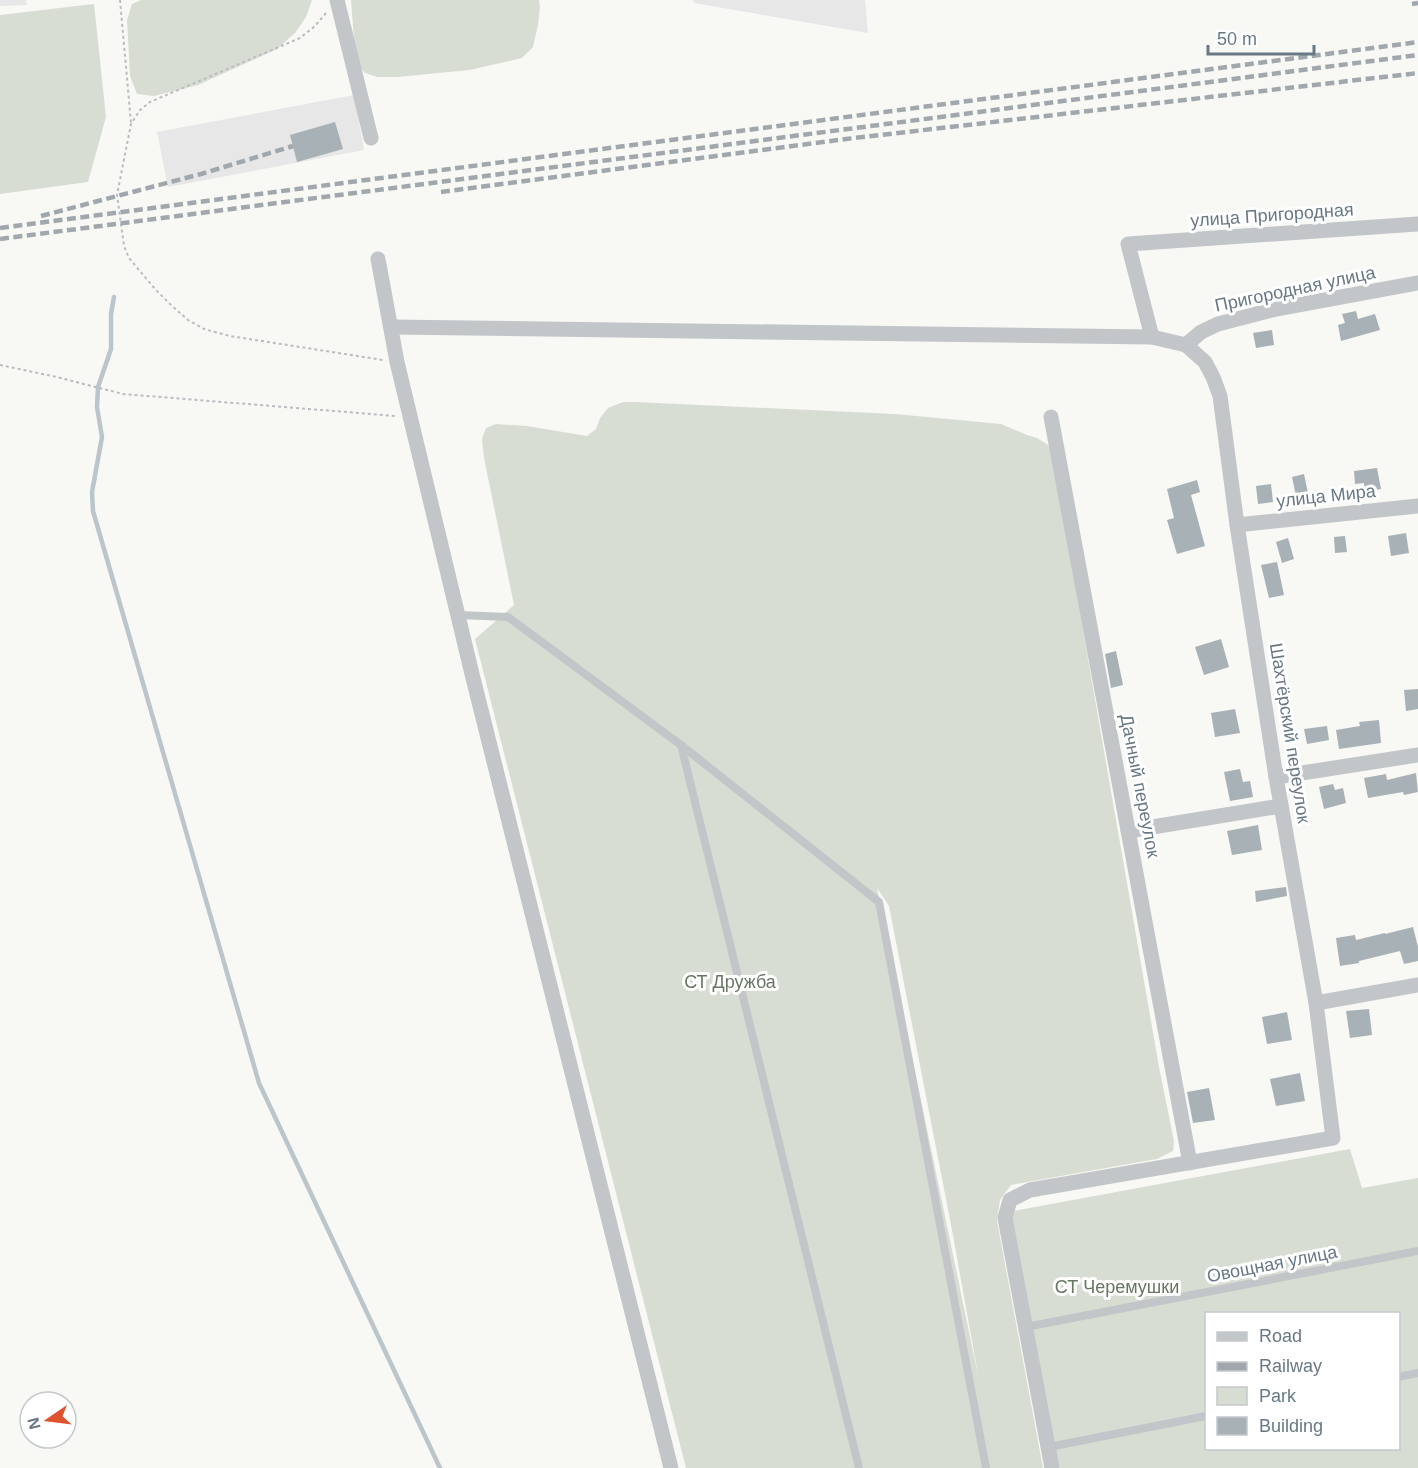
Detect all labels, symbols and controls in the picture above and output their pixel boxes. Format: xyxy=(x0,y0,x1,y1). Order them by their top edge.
scale bar xyxy=(1208,18,1314,56)
text: 50 m xyxy=(1217,29,1257,49)
street label: улица Пригородная xyxy=(1190,199,1354,231)
street label: Пригородная улица xyxy=(1213,262,1378,316)
street label: улица Мира xyxy=(1275,481,1378,511)
street label: Шахтёрский переулок xyxy=(1266,641,1314,825)
street label: Дачный переулок xyxy=(1116,712,1164,860)
park label: СТ Дружба xyxy=(684,972,777,992)
street label: Овощная улица xyxy=(1205,1241,1340,1286)
park label: СТ Черемушки xyxy=(1055,1277,1179,1297)
legend xyxy=(1205,1312,1400,1450)
text: Road xyxy=(1259,1326,1302,1346)
text: Railway xyxy=(1259,1356,1322,1376)
text: Park xyxy=(1259,1386,1297,1406)
north arrow xyxy=(18,1390,78,1450)
text: N xyxy=(24,1416,44,1431)
text: Building xyxy=(1259,1416,1323,1436)

